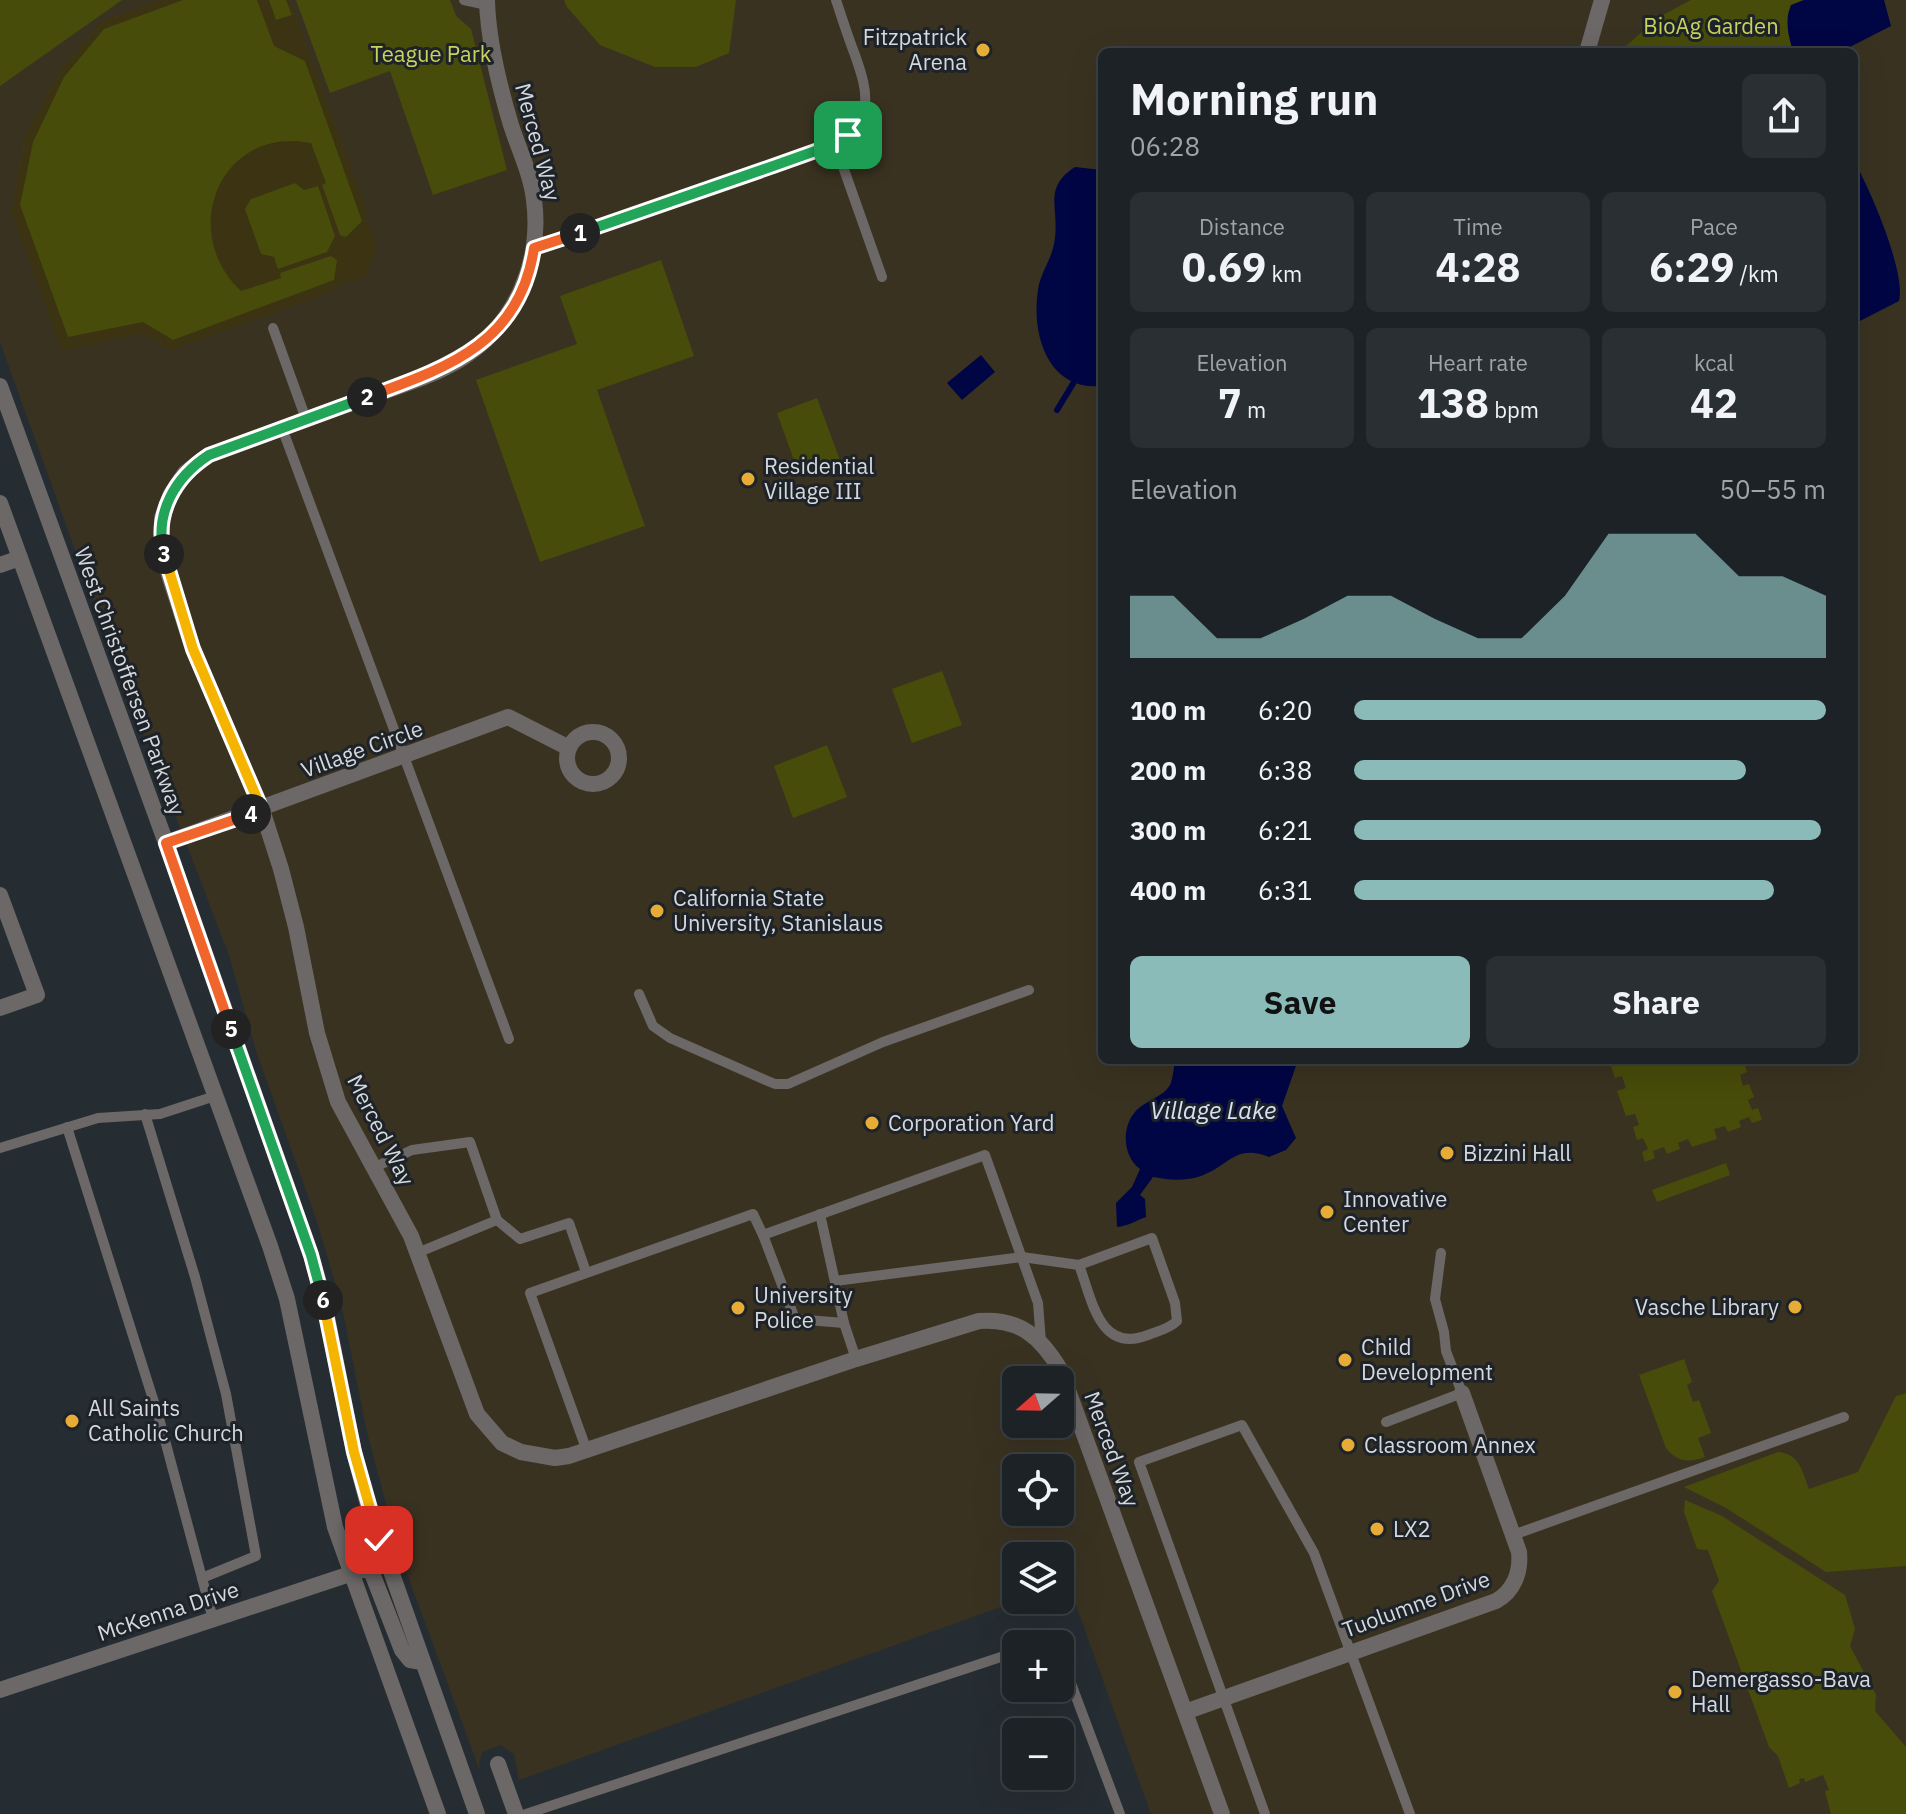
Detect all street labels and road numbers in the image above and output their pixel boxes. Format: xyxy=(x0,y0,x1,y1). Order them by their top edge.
street label: Merced Way xyxy=(509,80,568,204)
street label: West Christoffersen Parkway xyxy=(68,543,193,819)
street label: Village Circle xyxy=(297,713,427,784)
street label: Merced Way xyxy=(341,1069,422,1190)
street label: Merced Way xyxy=(1078,1387,1147,1511)
street label: Tuolumne Drive xyxy=(1338,1563,1494,1644)
street label: McKenna Drive xyxy=(93,1574,242,1647)

